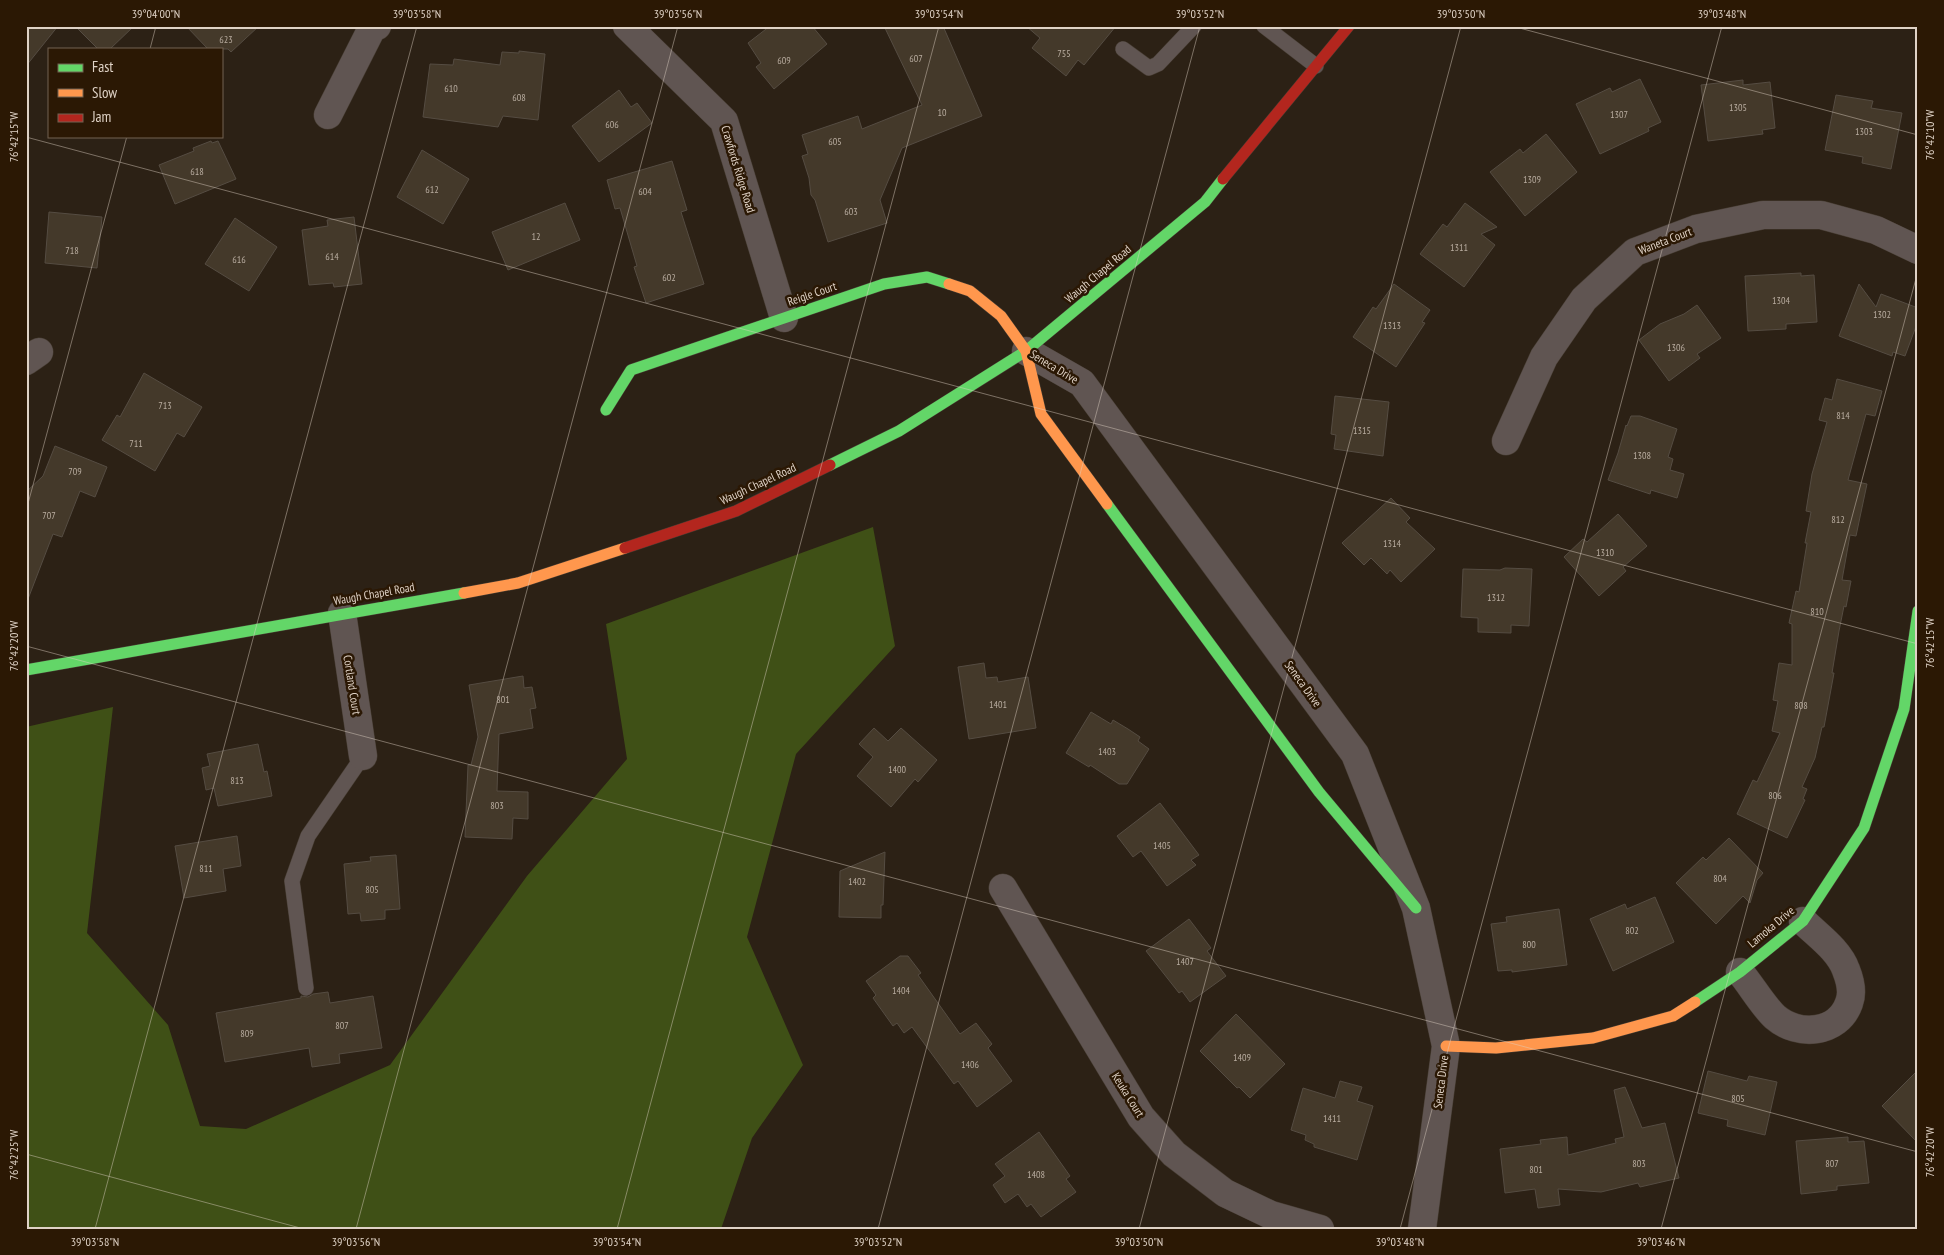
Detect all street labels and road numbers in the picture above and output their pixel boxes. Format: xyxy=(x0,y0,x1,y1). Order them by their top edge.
street label: Crawfords Ridge Road xyxy=(718,123,759,214)
street label: Waneta Court xyxy=(1636,223,1694,258)
street label: Waugh Chapel Road xyxy=(1061,241,1134,306)
street label: Reigle Court xyxy=(785,278,839,309)
street label: Seneca Drive xyxy=(1027,346,1081,387)
street label: Waugh Chapel Road xyxy=(717,459,798,508)
street label: Waugh Chapel Road xyxy=(332,579,416,608)
street label: Cortland Court xyxy=(340,654,365,717)
street label: Seneca Drive xyxy=(1282,658,1325,710)
street label: Lamoka Drive xyxy=(1744,903,1797,950)
street label: Seneca Drive xyxy=(1430,1054,1451,1109)
street label: Keuka Court xyxy=(1109,1070,1148,1121)

